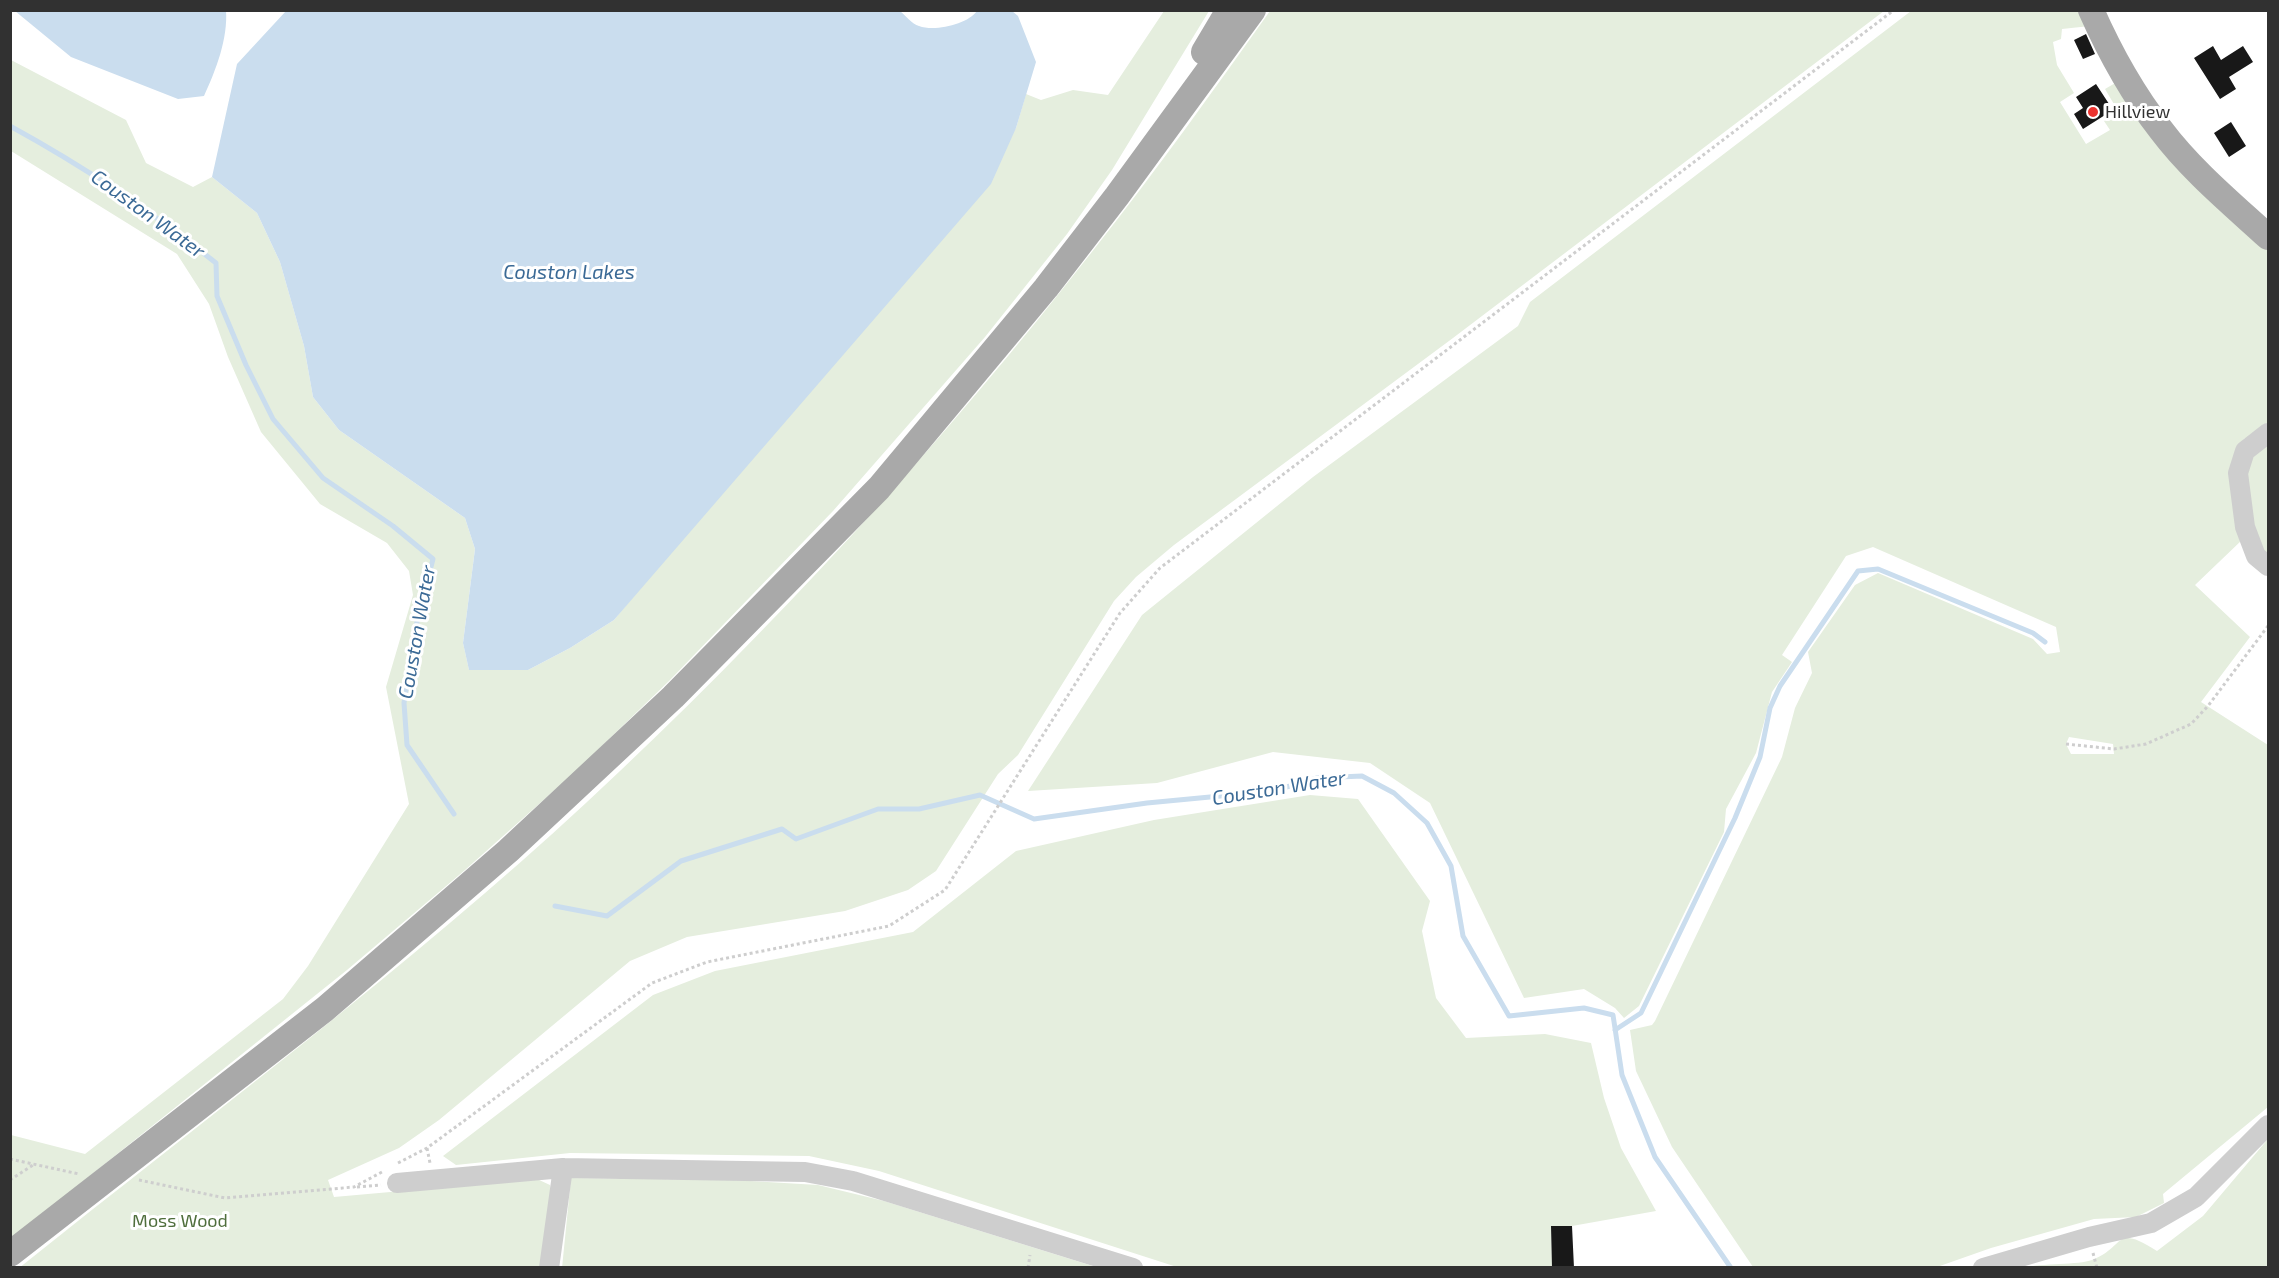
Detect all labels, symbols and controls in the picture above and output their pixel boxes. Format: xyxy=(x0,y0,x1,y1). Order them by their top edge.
place label: Hillview xyxy=(2105,101,2170,123)
marker: Hillview xyxy=(2086,105,2100,119)
water label: Couston Water xyxy=(86,165,210,263)
water label: Couston Lakes xyxy=(503,260,635,284)
water label: Couston Water xyxy=(393,563,441,701)
water label: Couston Water xyxy=(1210,766,1348,810)
park label: Moss Wood xyxy=(132,1210,228,1232)

